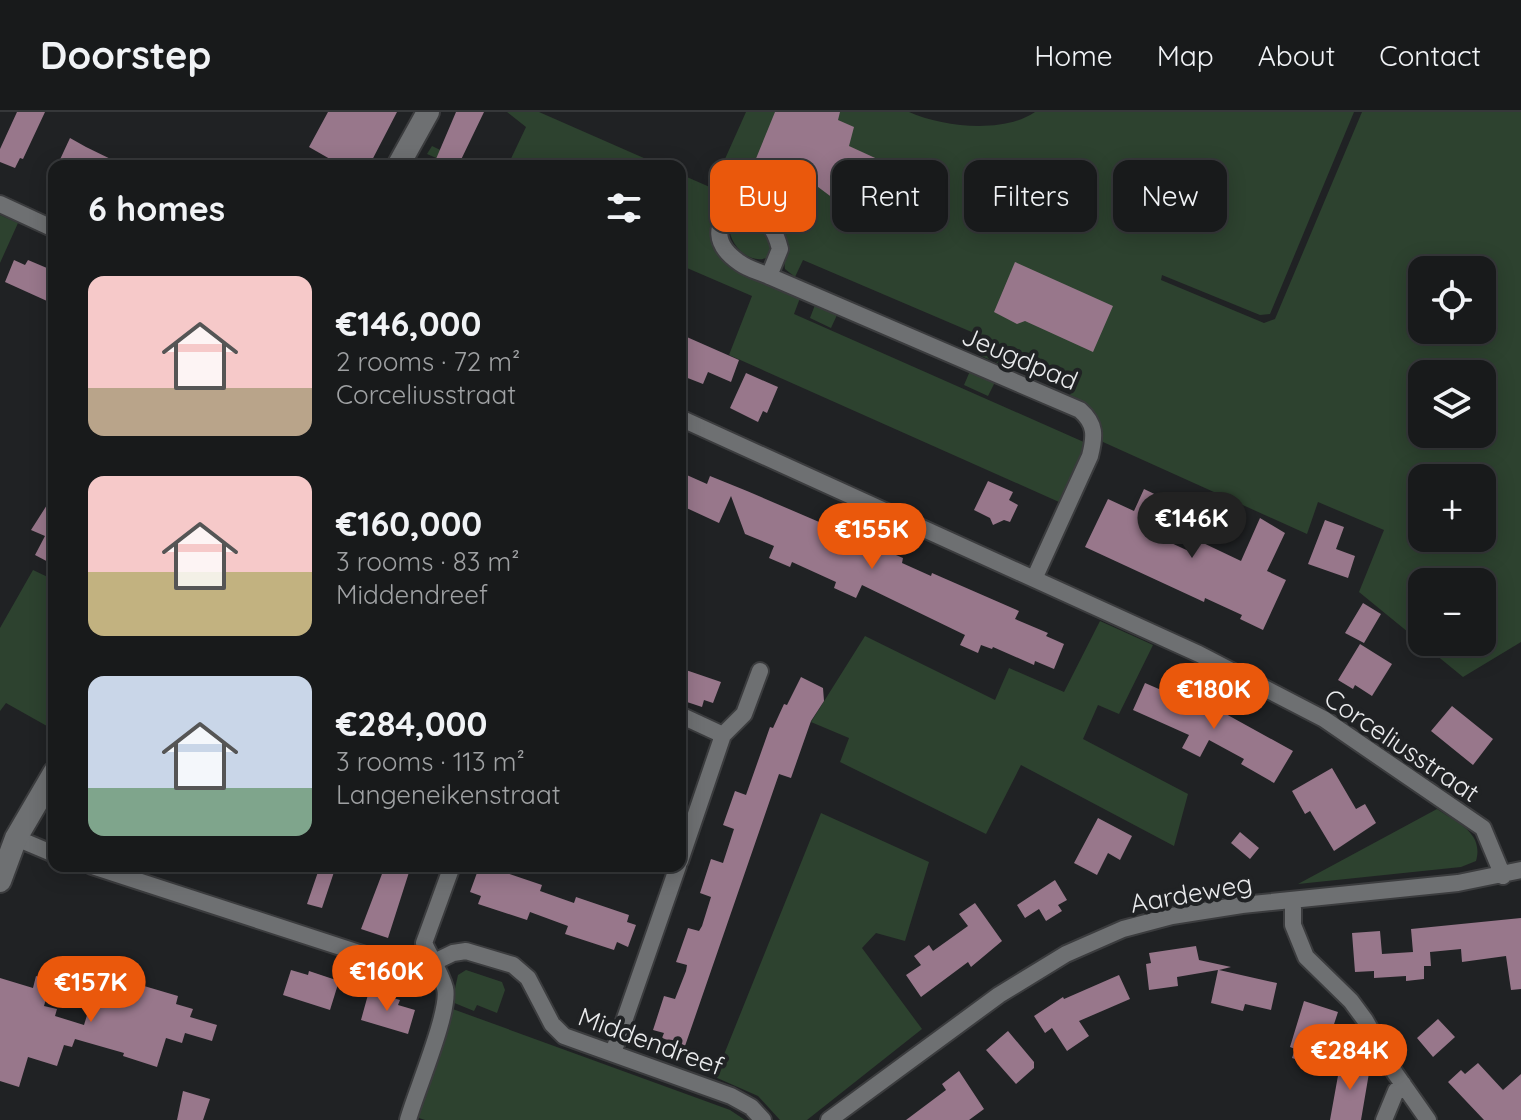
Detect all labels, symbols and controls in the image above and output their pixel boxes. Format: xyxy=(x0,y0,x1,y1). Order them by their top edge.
text: Doorstep xyxy=(40,31,211,79)
text: Home xyxy=(1034,38,1113,73)
text: Map xyxy=(1157,38,1214,73)
text: About xyxy=(1258,38,1335,73)
text: Contact xyxy=(1379,38,1481,73)
chip: Buy xyxy=(710,160,816,232)
chip: Rent xyxy=(832,160,948,232)
chip: Filters xyxy=(964,160,1097,232)
chip: New xyxy=(1113,160,1227,232)
icon: filters xyxy=(602,186,646,230)
text: 6 homes xyxy=(88,187,225,230)
map controls xyxy=(1408,256,1496,656)
button: locate xyxy=(1408,256,1496,344)
text: €146,000 xyxy=(336,302,481,345)
icon: home xyxy=(152,308,248,404)
street label: Jeugdpad xyxy=(957,319,1083,397)
text: 2 rooms · 72 m² xyxy=(336,345,520,378)
button: layers xyxy=(1408,360,1496,448)
text: Corceliusstraat xyxy=(336,378,516,411)
button: + xyxy=(1408,464,1496,552)
pin: €146K xyxy=(1136,492,1248,560)
text: €146K xyxy=(1155,501,1229,534)
text: €160,000 xyxy=(336,502,482,545)
pin: €155K xyxy=(816,503,928,571)
icon: home xyxy=(152,508,248,604)
text: €155K xyxy=(835,512,909,545)
text: 3 rooms · 83 m² xyxy=(336,545,519,578)
button: − xyxy=(1408,568,1496,656)
text: Middendreef xyxy=(336,578,488,611)
pin: €180K xyxy=(1158,663,1270,731)
text: €180K xyxy=(1177,672,1251,705)
street label: Corceliusstraat xyxy=(1318,681,1486,809)
text: €284,000 xyxy=(336,702,487,745)
icon: home xyxy=(152,708,248,804)
text: 3 rooms · 113 m² xyxy=(336,745,525,778)
text: Langeneikenstraat xyxy=(336,778,561,811)
street label: Aardeweg xyxy=(1127,866,1255,920)
pin: €160K xyxy=(331,945,443,1013)
text: €160K xyxy=(350,954,424,987)
pin: €157K xyxy=(35,956,147,1024)
text: €157K xyxy=(55,965,127,998)
street label: Middendreef xyxy=(574,999,728,1083)
pin: €284K xyxy=(1294,1024,1406,1092)
text: €284K xyxy=(1311,1033,1389,1066)

